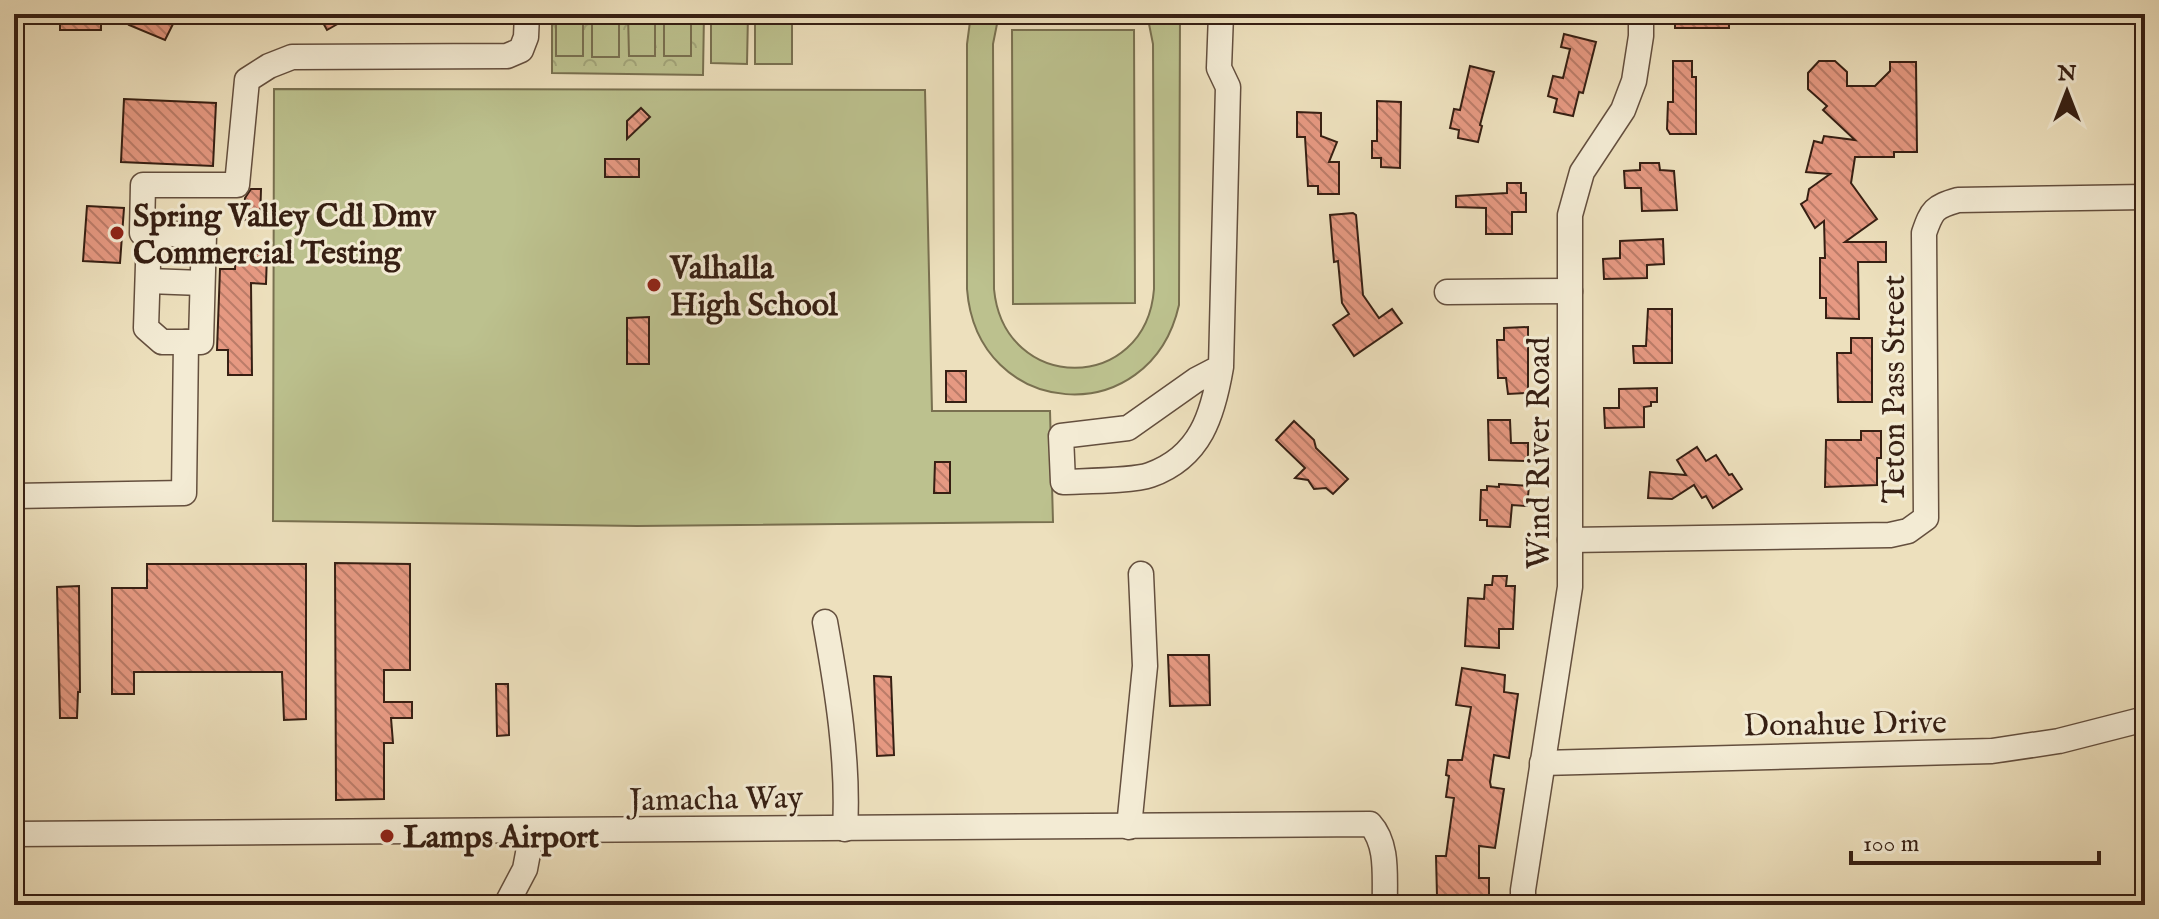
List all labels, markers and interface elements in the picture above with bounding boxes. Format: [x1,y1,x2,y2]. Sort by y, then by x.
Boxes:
north arrow [2027,52,2107,132]
text: N [2056,60,2077,88]
place label: Spring Valley Cdl Dmv Commercial Testing [133,197,437,275]
marker: Spring Valley Cdl Dmv Commercial Testing [108,224,126,242]
place label: Valhalla High School [669,249,839,327]
street label: Teton Pass Street [1875,275,1916,503]
marker: Valhalla High School [645,276,663,294]
street label: Wind River Road [1520,336,1561,569]
street label: Donahue Drive [1743,703,1947,748]
street label: Jamacha Way [626,778,804,823]
scale bar [1851,815,2099,865]
place label: Lamps Airport [403,818,599,859]
marker: Lamps Airport [378,827,396,845]
text: 100 m [1863,829,1919,860]

